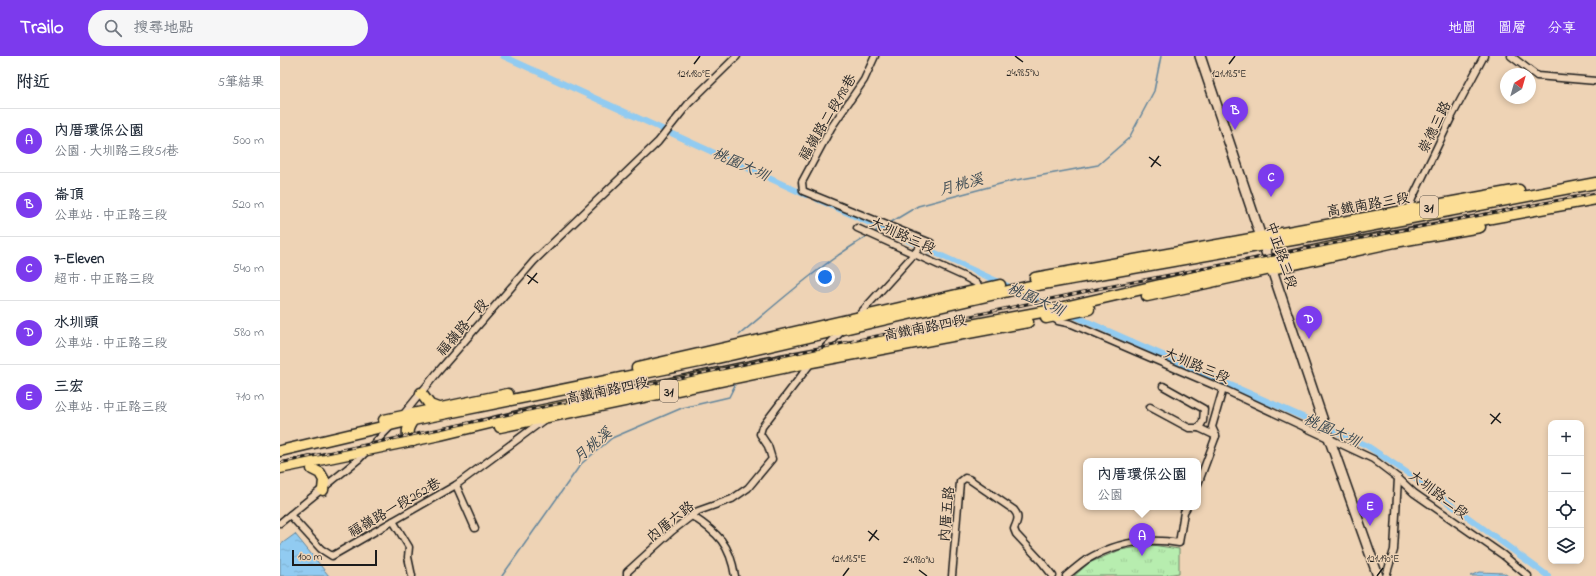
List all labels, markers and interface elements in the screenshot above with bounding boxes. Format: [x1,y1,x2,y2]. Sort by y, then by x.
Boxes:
search box [88,10,368,46]
text: Trailo [20,15,64,42]
icon: search [102,17,124,39]
text: 搜尋地點 [134,17,194,39]
text: 地圖 [1448,18,1476,39]
text: 圖層 [1498,18,1526,39]
text: 分享 [1548,18,1576,39]
text: 24.985°N [1006,66,1040,81]
text: 121.180°E [677,67,711,82]
text: 121.185°E [1212,67,1246,82]
north arrow [1500,68,1536,104]
text: 附近 [16,70,50,95]
street label: 福嶺路二段198巷 [794,70,863,165]
text: 5筆結果 [218,73,264,92]
pin: B [1222,97,1248,130]
street label: 崇德三路 [1414,98,1457,157]
text: 內厝環保公園 [54,120,144,142]
text: A [25,131,33,150]
text: 500 m [232,131,264,150]
text: 公園 · 大圳路三段51巷 [54,142,179,161]
water label: 桃園大圳 [709,143,774,188]
pin: C [1258,164,1284,197]
water label: 月桃溪 [937,168,987,201]
text: 崙頂 [54,184,84,206]
street label: 高鐵南路三段 [1325,188,1411,223]
text: B [25,195,33,214]
text: 520 m [231,195,264,214]
road number: 31 [1420,196,1438,218]
text: 公車站 · 中正路三段 [54,206,167,225]
street label: 大圳路三段 [866,213,939,260]
street label: 中正路三段 [1259,219,1302,292]
text: 7-Eleven [54,248,105,270]
text: C [25,259,33,278]
text: 540 m [232,259,264,278]
your location [815,267,835,287]
text: 超市 · 中正路三段 [54,270,154,289]
water label: 桃園大圳 [1004,278,1069,323]
street label: 福嶺路一段 [432,295,494,361]
pin: D [1296,306,1322,339]
street label: 高鐵南路四段 [882,310,969,347]
text: 水圳頭 [54,312,99,334]
text: D [24,323,34,342]
text: 580 m [233,323,264,342]
text: 公車站 · 中正路三段 [54,334,167,353]
street label: 大圳路三段 [1160,343,1233,390]
street label: 高鐵南路四段 [564,372,651,410]
text: 三宏 [54,376,84,398]
road number: 31 [660,380,678,402]
text: E [25,387,33,406]
text: 710 m [236,387,264,406]
text: 公車站 · 中正路三段 [54,398,167,417]
water label: 桃園大圳 [1300,409,1365,454]
map controls [1548,420,1584,564]
button: + [1548,420,1584,456]
water label: 月桃溪 [568,422,618,469]
button: − [1548,456,1584,492]
popup [1083,458,1201,510]
text: 內厝環保公園 [1097,464,1187,486]
street label: 大圳路二段 [1404,466,1472,525]
street label: 福嶺路一段262巷 [344,473,446,543]
street label: 內厝五路 [935,485,960,543]
text: 公園 [1097,486,1123,505]
button: locate [1548,492,1584,528]
pin: E [1357,493,1383,526]
street label: 內厝六路 [642,497,699,548]
pin: A [1129,523,1155,556]
button: layers [1548,528,1584,564]
scale bar [292,548,377,567]
text: 100 m [298,549,322,565]
text: 121.185°E [832,552,866,567]
text: 121.190°E [1367,552,1399,567]
text: 24.980°N [903,553,935,568]

